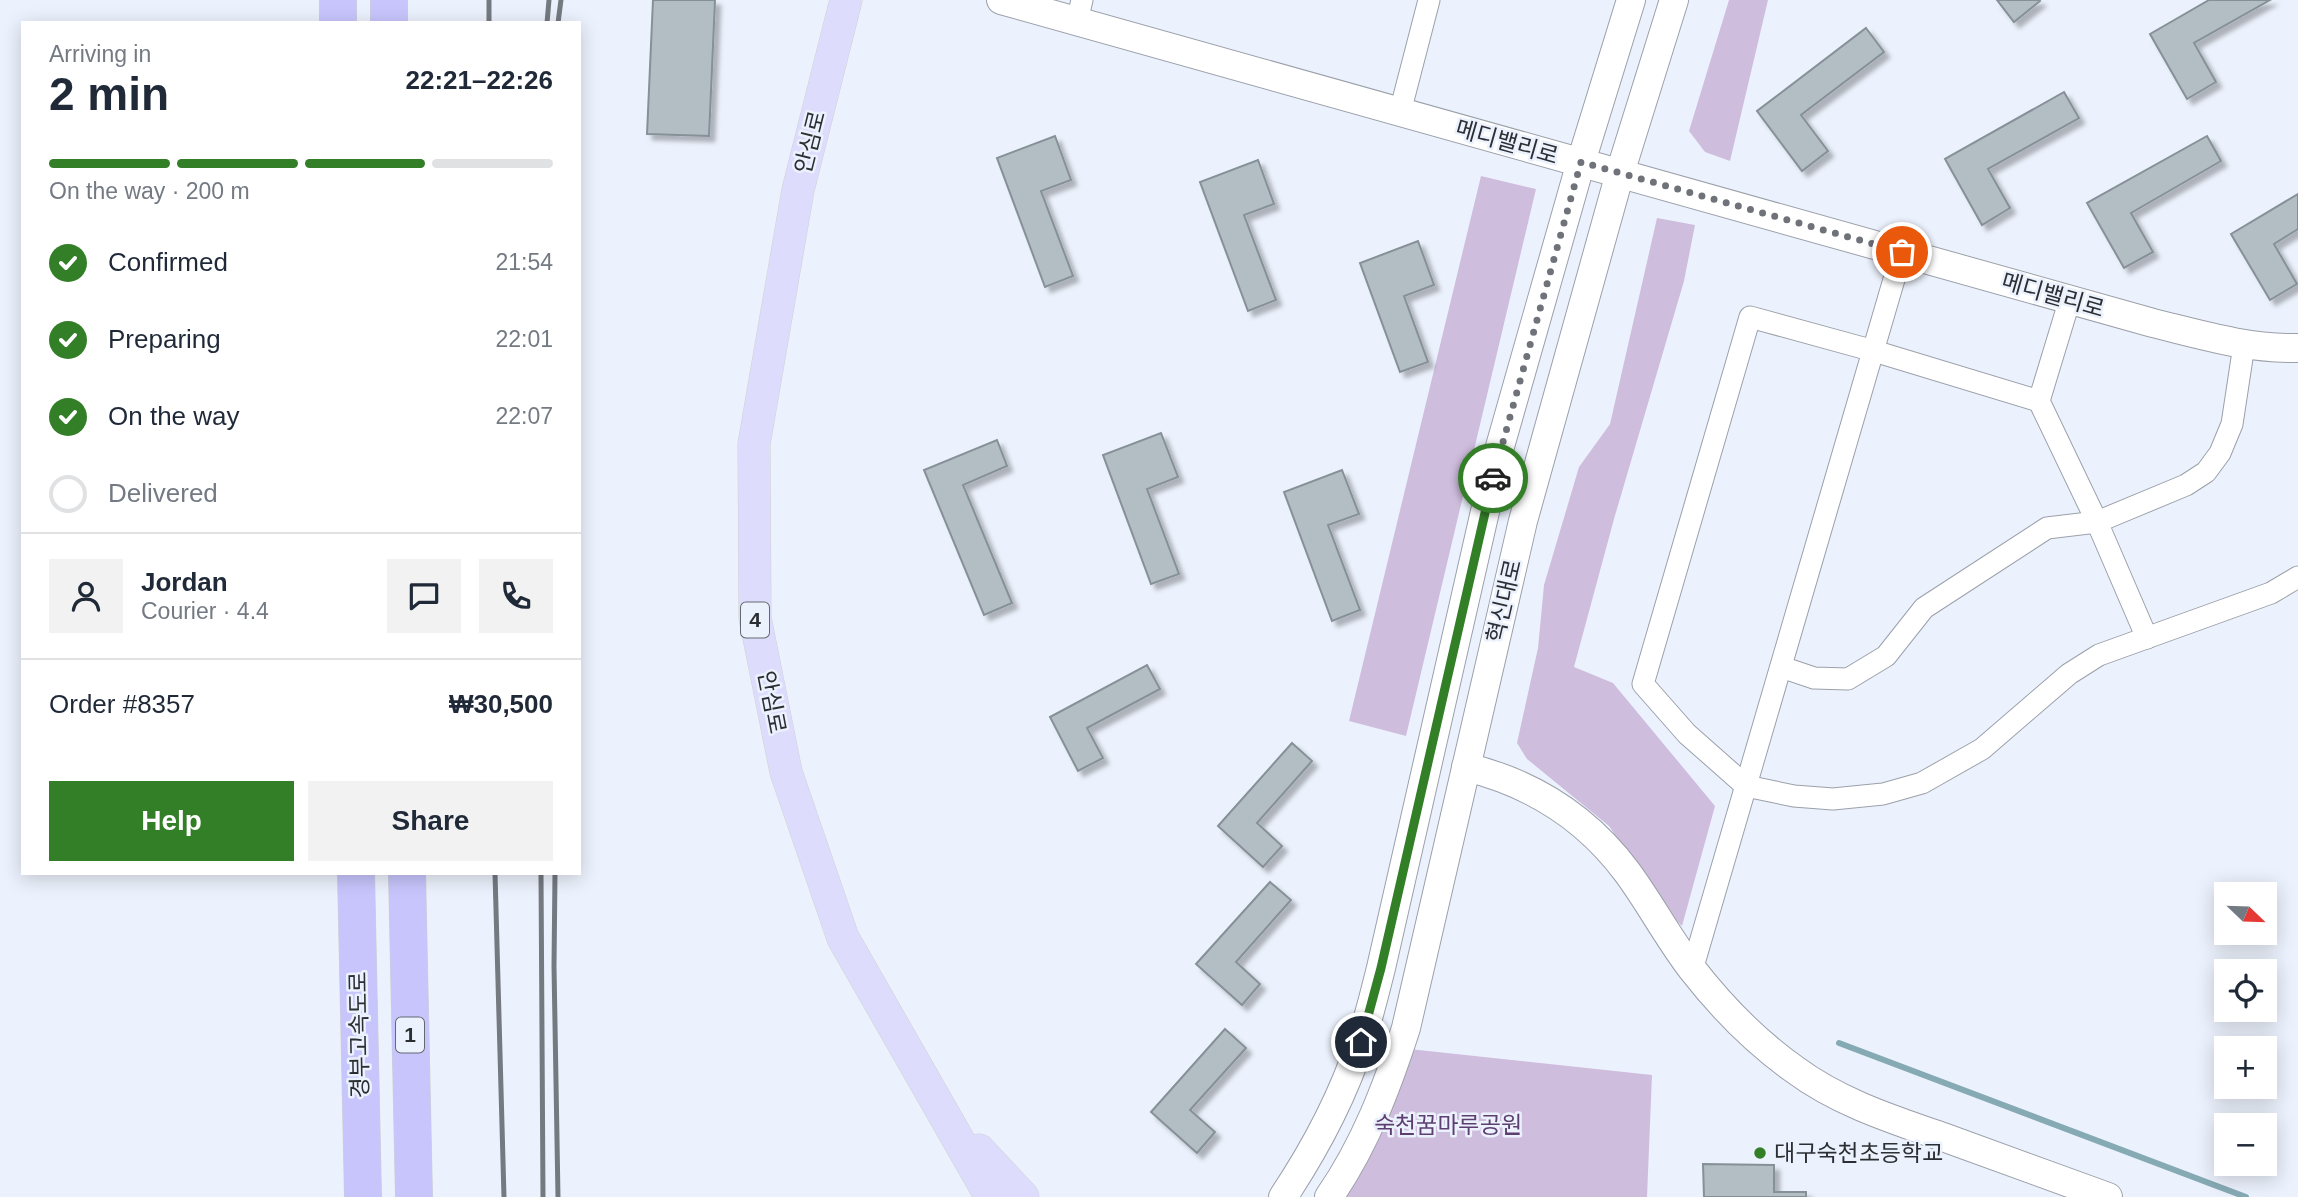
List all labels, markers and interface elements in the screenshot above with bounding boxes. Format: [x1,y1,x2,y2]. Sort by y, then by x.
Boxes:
text: Arriving in [49,41,151,67]
text: 22:21–22:26 [406,65,553,95]
text: 2 min [49,68,169,120]
street label: 안심로 [790,108,830,176]
street label: 메디밸리로 [1453,115,1561,169]
text: On the way · 200 m [49,178,250,204]
pin [1872,222,1932,282]
icon: bag [1883,233,1921,271]
icon: check [49,244,87,282]
text: Confirmed [108,247,228,277]
text: 21:54 [495,249,553,275]
street label: 메디밸리로 [1999,268,2107,322]
icon: check [49,321,87,359]
text: Preparing [108,324,221,354]
text: 22:01 [495,326,553,352]
icon: check [49,398,87,436]
text: On the way [108,401,240,431]
text: 22:07 [495,403,553,429]
courier [1458,443,1528,513]
icon: car [1474,459,1512,497]
text: Delivered [108,478,218,508]
street label: 혁신대로 [1482,557,1526,645]
button: person [49,559,123,633]
button: chat [387,559,461,633]
button: phone [479,559,553,633]
text: Jordan [141,567,228,597]
text: Courier · 4.4 [141,598,269,624]
road number: 4 [741,602,769,638]
street label: 안심로 [753,668,791,736]
text: Order #8357 [49,689,195,719]
text: ₩30,500 [449,689,553,719]
button: Help [49,781,294,861]
button: Share [308,781,553,861]
north arrow [2214,882,2277,945]
map controls [2214,882,2277,1176]
button: locate [2214,959,2277,1022]
street label: 경부고속도로 [345,971,373,1099]
pin [1331,1012,1391,1072]
road number: 1 [396,1018,424,1052]
icon: home [1342,1023,1380,1061]
button: + [2214,1036,2277,1099]
park label: 숙천꿈마루공원 [1374,1112,1522,1138]
button: − [2214,1113,2277,1176]
place label: 대구숙천초등학교 [1774,1140,1943,1166]
marker: 대구숙천초등학교 [1752,1145,1768,1161]

